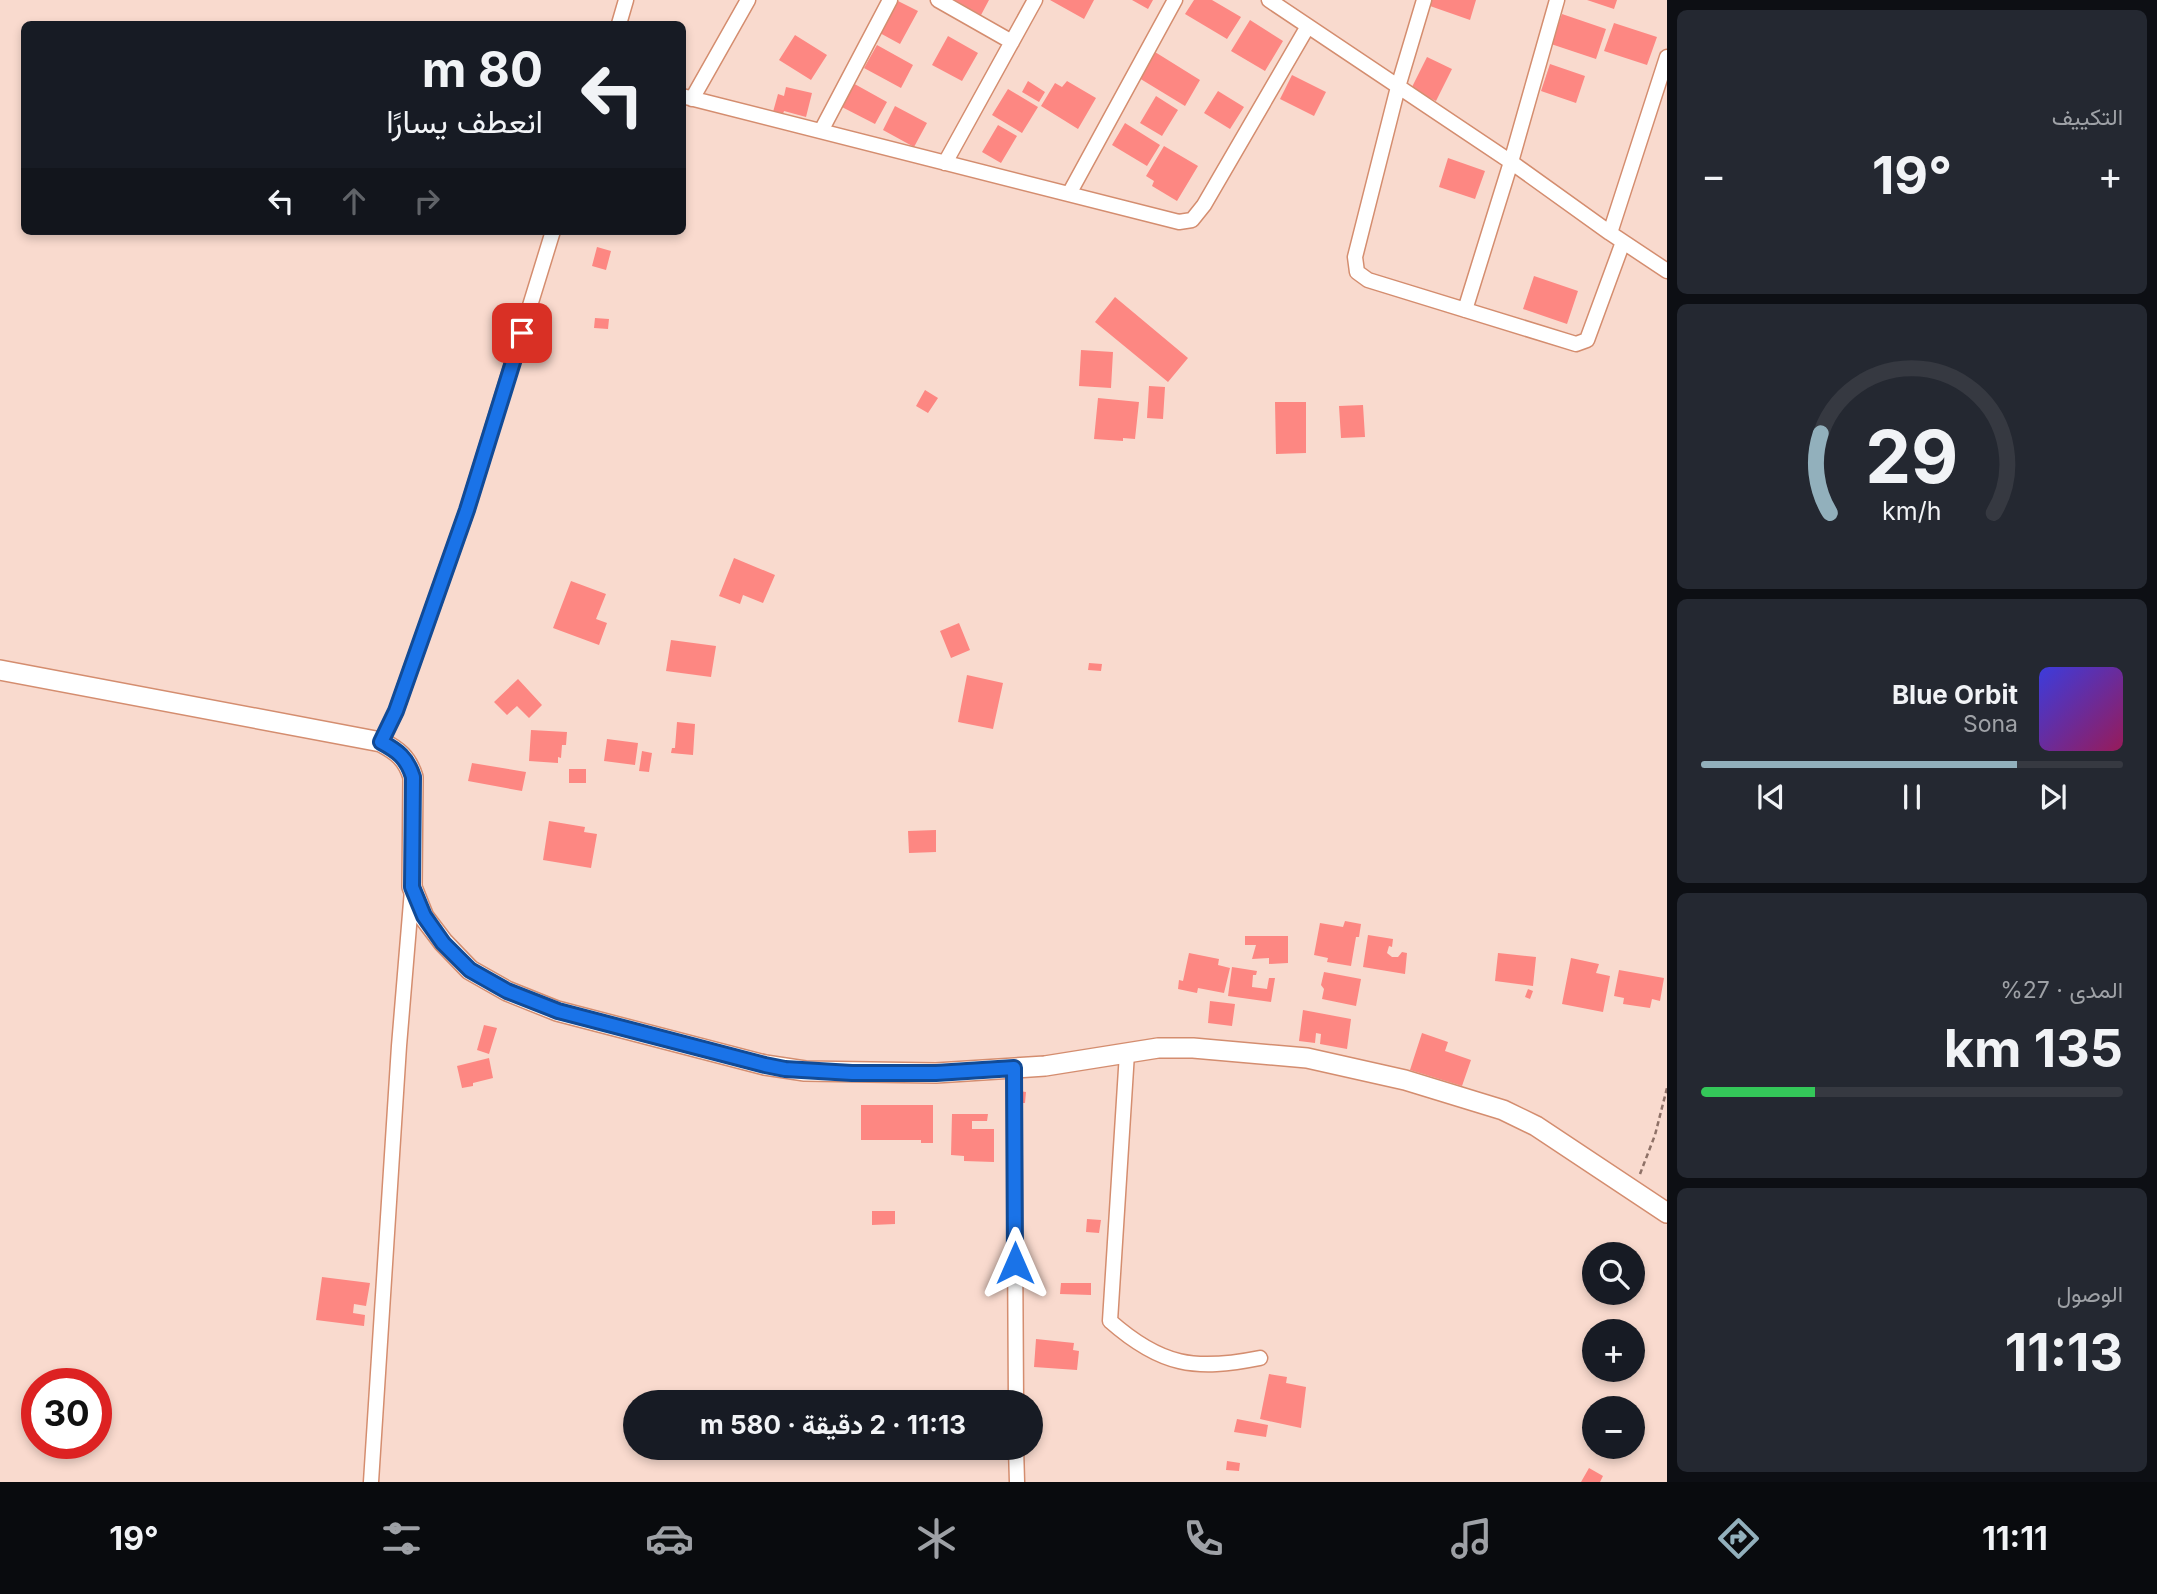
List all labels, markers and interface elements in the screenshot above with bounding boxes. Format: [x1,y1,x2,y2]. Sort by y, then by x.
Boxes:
text: 80 m [422,40,543,99]
icon: left [567,49,658,140]
text: انعطف يسارًا [386,102,543,141]
text: التكييف [2052,103,2123,131]
text: 19° [1872,144,1952,207]
text: − [1701,152,1726,198]
text: + [2098,152,2123,198]
icon: left [262,182,300,220]
icon: ahead [335,182,373,220]
icon: right [408,182,446,220]
pin [492,303,552,363]
icon: arrive [503,314,541,352]
text: 29 [1865,412,1959,501]
text: km/h [1882,495,1942,525]
text: Blue Orbit [1892,679,2018,710]
text: Sona [1963,710,2018,738]
icon: previous [1752,778,1790,816]
icon: pause [1893,778,1931,816]
icon: next [2034,778,2072,816]
text: المدى · 27% [2000,976,2123,1004]
text: 135 km [1944,1017,2123,1080]
position arrow [978,1226,1052,1300]
map controls [1582,1242,1645,1459]
button: search [1582,1242,1645,1305]
text: الوصول [2057,1280,2123,1308]
button: + [1582,1319,1645,1382]
text: 11:13 [2005,1321,2123,1384]
speed limit sign: 30 [21,1368,112,1459]
button: − [1582,1396,1645,1459]
text: 11:13 · 2 دقيقة · 580 m [700,1409,966,1440]
icon: filters [377,1514,426,1563]
icon: car [645,1514,694,1563]
icon: climate [912,1514,961,1563]
icon: phone [1179,1514,1228,1563]
icon: music [1447,1514,1496,1563]
icon: directions [1714,1514,1763,1563]
text: 19° [109,1519,159,1558]
text: 11:11 [1982,1519,2048,1558]

